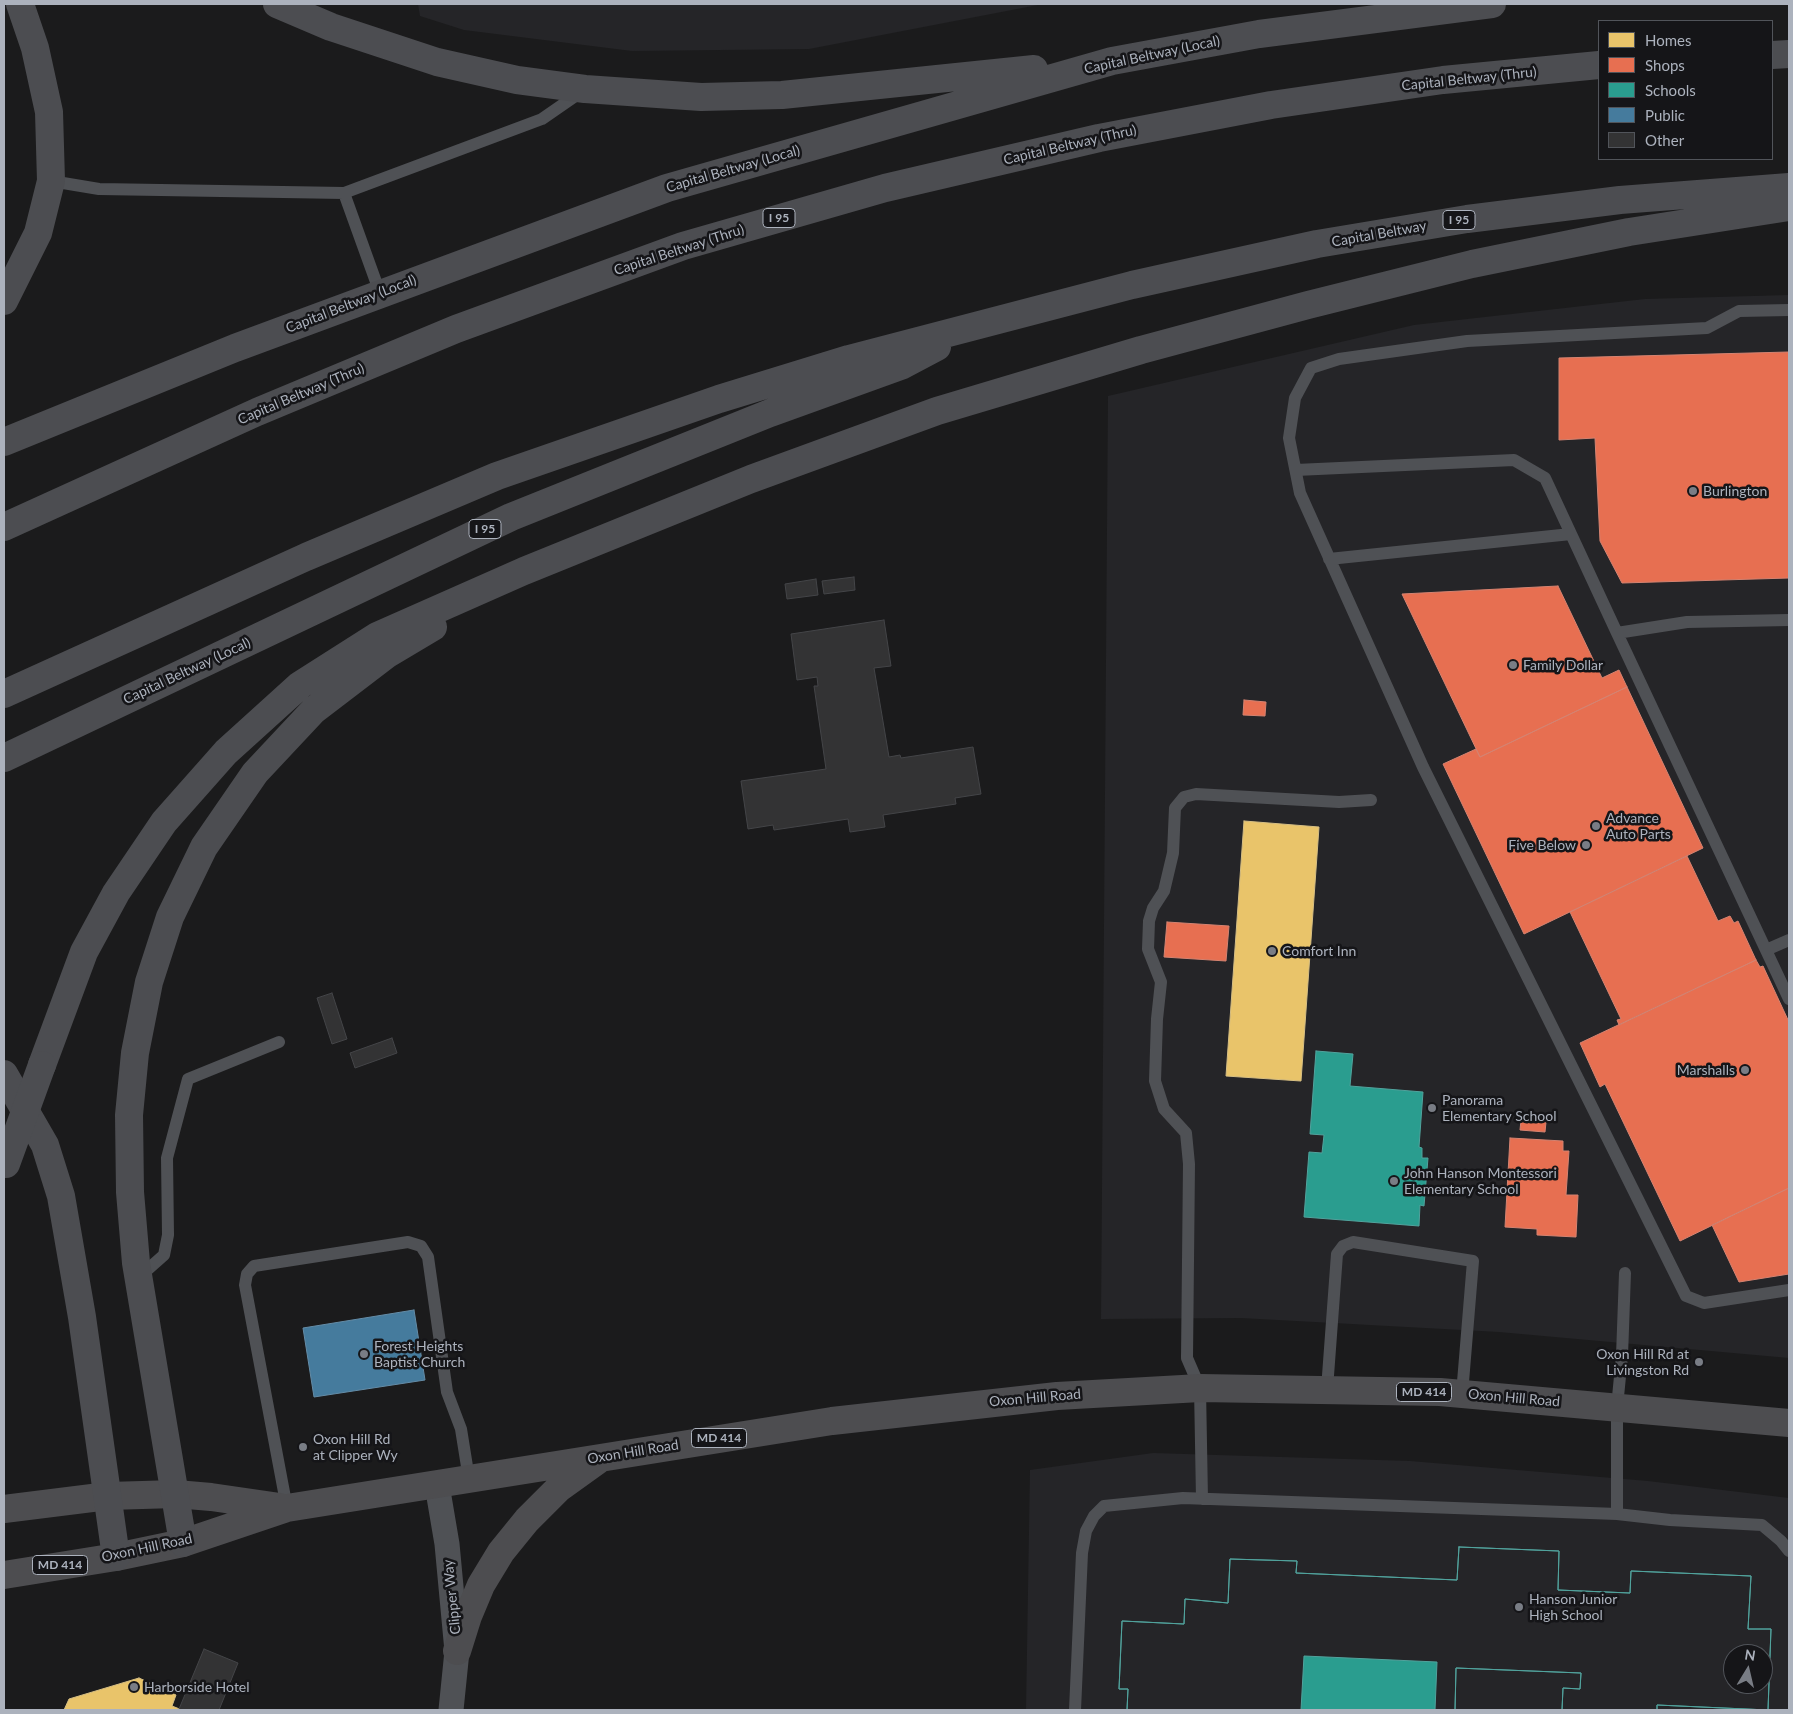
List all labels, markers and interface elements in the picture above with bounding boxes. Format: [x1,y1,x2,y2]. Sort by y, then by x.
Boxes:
legend [1598,20,1773,160]
text: Homes [1645,31,1691,49]
street label: Capital Beltway (Local) [1082,32,1222,78]
text: Shops [1645,56,1685,74]
street label: Capital Beltway (Thru) [1401,64,1537,94]
text: Schools [1645,81,1696,99]
text: Public [1645,106,1685,124]
street label: Capital Beltway (Thru) [1002,122,1138,168]
text: Other [1645,131,1684,149]
street label: Capital Beltway (Local) [664,142,802,196]
road number: I 95 [763,208,795,228]
road number: I 95 [1443,210,1475,230]
street label: Capital Beltway [1330,217,1428,251]
street label: Capital Beltway (Thru) [612,221,746,279]
street label: Capital Beltway (Local) [283,271,419,337]
street label: Capital Beltway (Thru) [235,360,367,428]
place label: Burlington [1703,483,1767,499]
marker: Burlington [1687,485,1699,497]
road number: I 95 [469,520,501,538]
street label: Capital Beltway (Local) [121,634,253,708]
place label: Family Dollar [1523,657,1603,673]
marker: Family Dollar [1507,659,1519,671]
place label: Advance Auto Parts [1606,810,1671,842]
marker: Advance Auto Parts [1590,820,1602,832]
place label: Five Below [1508,837,1576,853]
marker: Five Below [1580,839,1592,851]
place label: Comfort Inn [1282,943,1356,959]
marker: Comfort Inn [1266,945,1278,957]
place label: Marshalls [1677,1062,1735,1078]
marker: Marshalls [1739,1064,1751,1076]
place label: Panorama Elementary School [1442,1092,1556,1124]
marker: Panorama Elementary School [1426,1102,1438,1114]
place label: John Hanson Montessori Elementary School [1404,1165,1557,1198]
marker: John Hanson Montessori Elementary School [1388,1175,1400,1187]
place label: Forest Heights Baptist Church [374,1338,465,1370]
place label: Oxon Hill Rd at Livingston Rd [1596,1346,1689,1378]
marker: Forest Heights Baptist Church [358,1348,370,1360]
marker: Oxon Hill Rd at Livingston Rd [1693,1356,1705,1368]
road number: MD 414 [1396,1382,1452,1401]
street label: Oxon Hill Road [988,1386,1082,1410]
street label: Oxon Hill Road [1467,1386,1561,1410]
road number: MD 414 [692,1429,746,1448]
place label: Oxon Hill Rd at Clipper Wy [313,1431,398,1464]
street label: Oxon Hill Road [586,1436,680,1468]
marker: Oxon Hill Rd at Clipper Wy [297,1441,309,1453]
street label: Oxon Hill Road [100,1530,194,1566]
road number: MD 414 [32,1556,88,1574]
street label: Clipper Way [440,1559,464,1635]
place label: Hanson Junior High School [1529,1591,1617,1624]
marker: Hanson Junior High School [1513,1601,1525,1613]
north arrow [1723,1644,1773,1694]
text: N [1744,1645,1757,1664]
place label: Harborside Hotel [144,1679,250,1695]
marker: Harborside Hotel [128,1681,140,1693]

